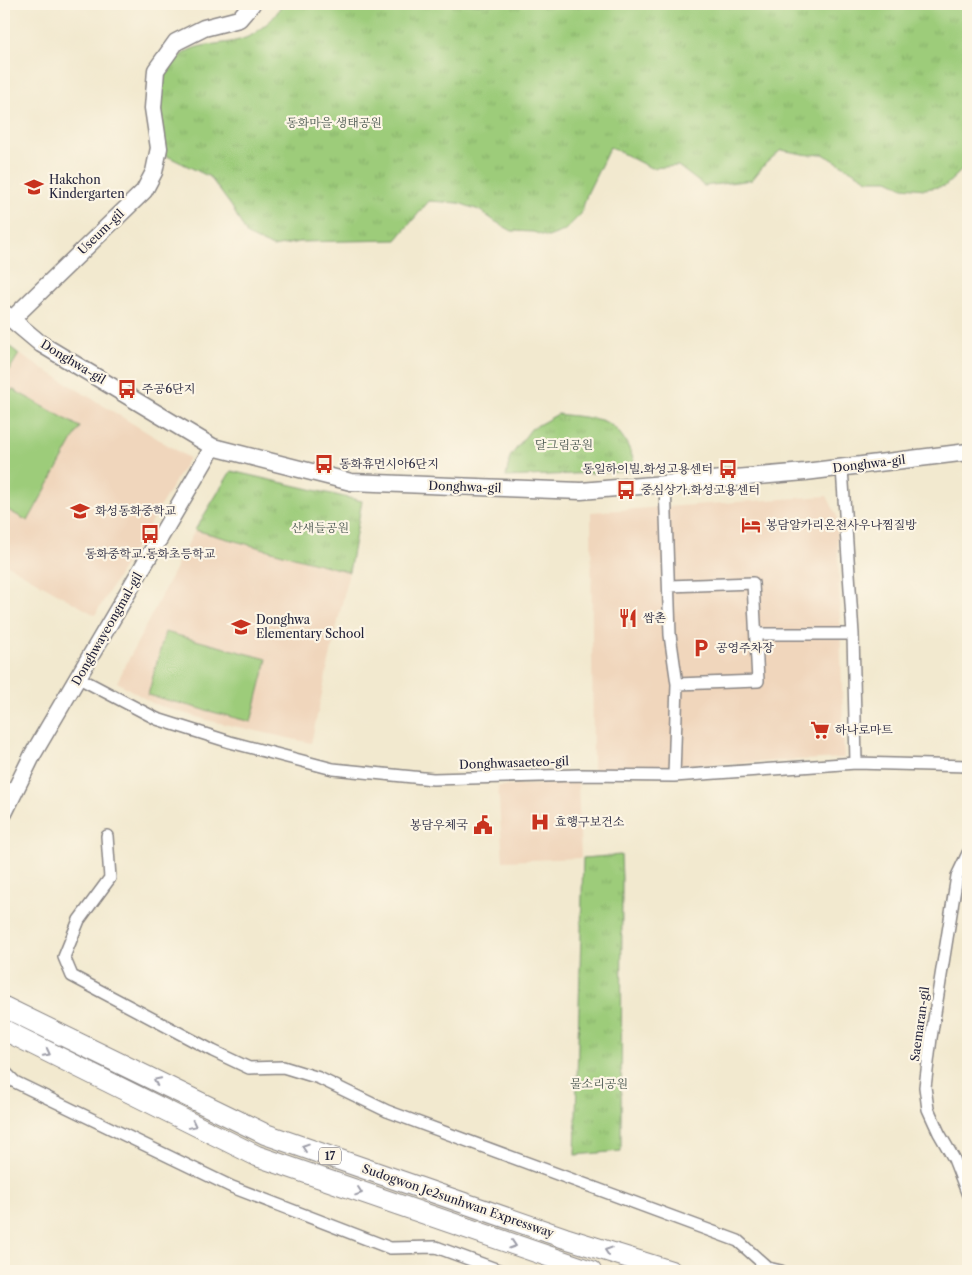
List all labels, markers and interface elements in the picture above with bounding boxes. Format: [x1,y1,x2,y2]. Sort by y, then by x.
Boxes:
park label: 동화마을 생태공원 [286,115,382,130]
place label: Hakchon Kindergarten [49,172,125,201]
school or university icon: Hakchon Kindergarten [23,176,45,198]
street label: Useum-gil [74,206,127,257]
street label: Donghwa-gil [38,336,109,387]
bus stop icon: 주공6단지 [116,378,138,400]
place label: 주공6단지 [142,381,195,396]
park label: 달그림공원 [535,437,593,452]
street label: Donghwa-gil [832,452,907,475]
bus stop icon: 동화휴먼시아6단지 [313,453,335,475]
place label: 동화휴먼시아6단지 [339,456,439,471]
bus stop icon: 동일하이빌.화성고용센터 [717,458,739,480]
place label: 동일하이빌.화성고용센터 [582,461,713,476]
street label: Donghwa-gil [428,478,502,495]
bus stop icon: 중심상가.화성고용센터 [615,479,637,501]
place label: 중심상가.화성고용센터 [641,482,760,497]
school or university icon: 화성동화중학교 [69,500,91,522]
place label: 화성동화중학교 [95,503,177,518]
hotel icon: 봉담알카리온천사우나찜질방 [740,514,762,536]
place label: 봉담알카리온천사우나찜질방 [766,517,917,532]
park label: 산새들공원 [291,520,349,535]
bus stop icon: 동화중학교.동화초등학교 [139,523,161,545]
place label: 동화중학교.동화초등학교 [85,546,216,561]
street label: Donghwayeongmal-gil [68,569,145,688]
restaurant icon: 쌈촌 [617,607,639,629]
place label: 쌈촌 [643,610,667,625]
place label: Donghwa Elementary School [256,612,365,641]
school or university icon: Donghwa Elementary School [230,616,252,638]
parking icon: 공영주차장 [690,637,712,659]
place label: 공영주차장 [716,640,774,655]
supermarket icon: 하나로마트 [809,719,831,741]
place label: 하나로마트 [835,722,893,737]
street label: Donghwasaeteo-gil [459,753,569,772]
hospital icon: 효행구보건소 [529,811,551,833]
public building icon: 봉담우체국 [472,814,494,836]
place label: 효행구보건소 [555,814,625,829]
place label: 봉담우체국 [410,817,468,832]
street label: Saemaran-gil [907,985,932,1062]
one-way arrow [42,1047,51,1057]
park label: 물소리공원 [570,1076,628,1091]
one-way arrow [153,1077,162,1087]
one-way arrow [187,1119,196,1129]
one-way arrow [301,1143,310,1153]
road number: 17 [319,1148,341,1164]
street label: Sudogwon Je2sunhwan Expressway [360,1161,556,1241]
one-way arrow [355,1186,363,1196]
one-way arrow [508,1239,517,1249]
one-way arrow [604,1247,612,1257]

